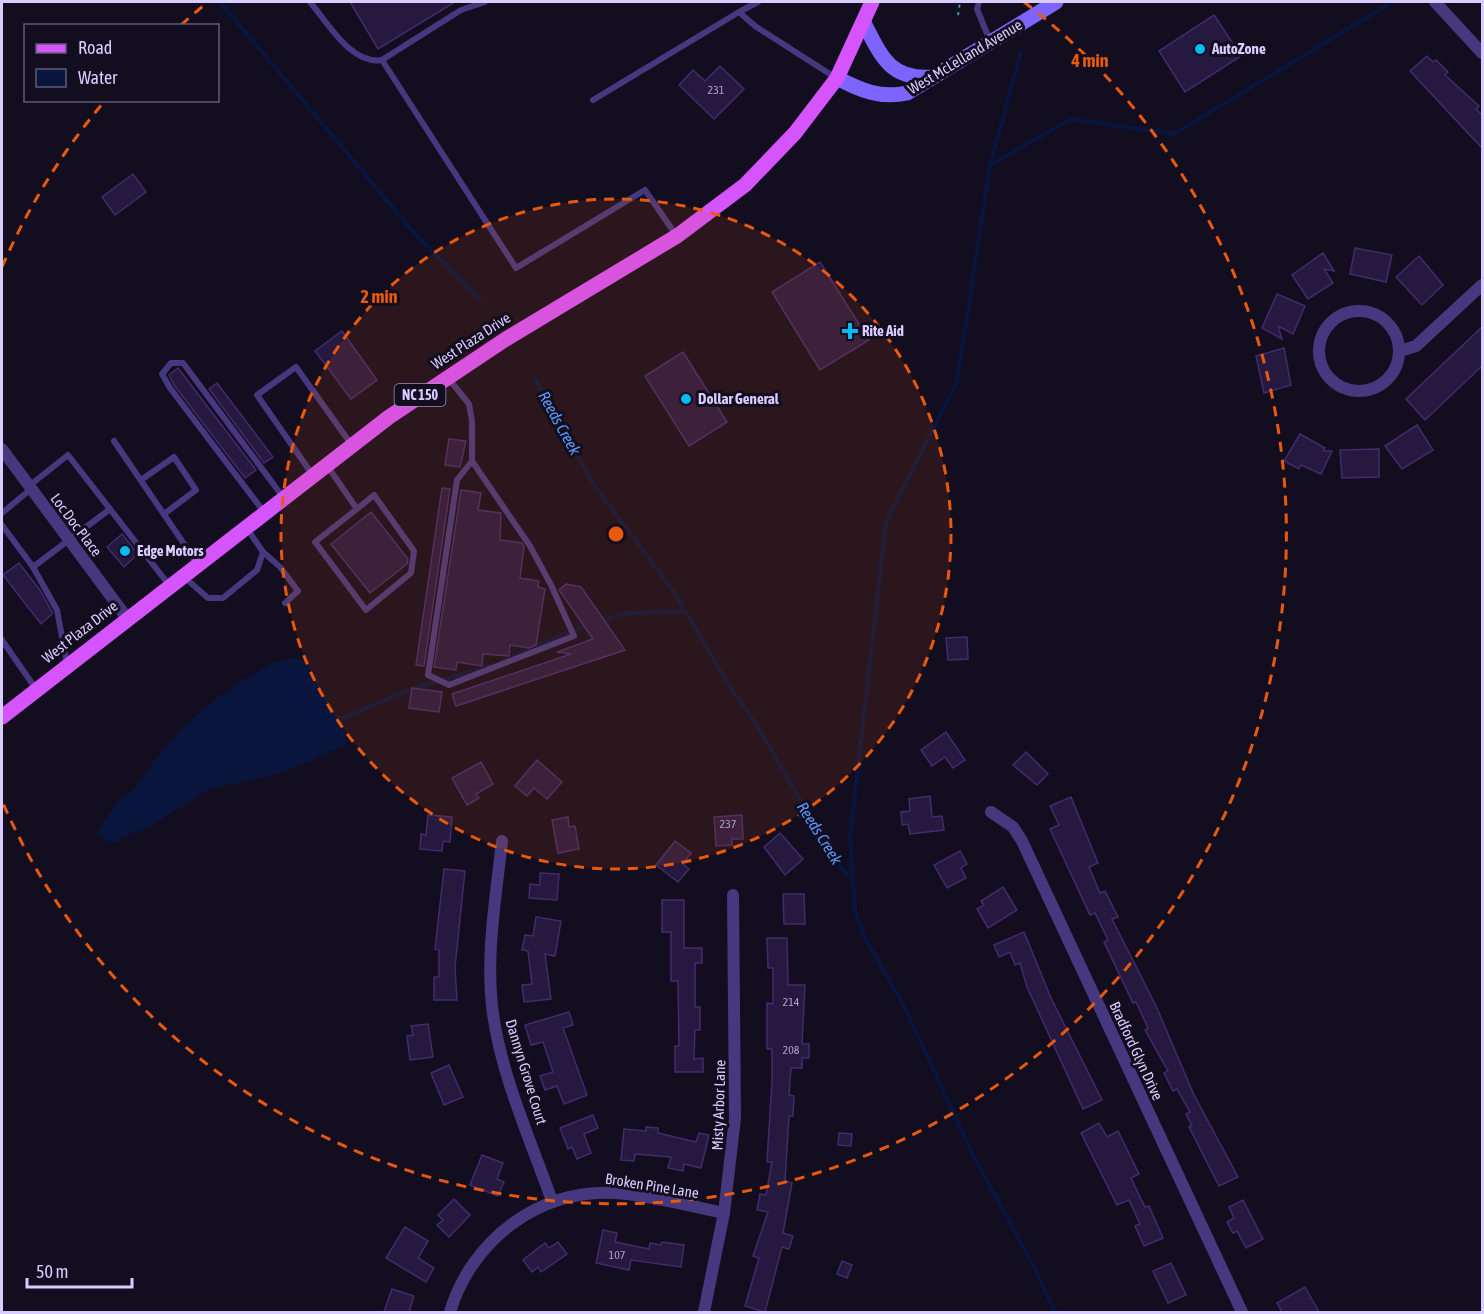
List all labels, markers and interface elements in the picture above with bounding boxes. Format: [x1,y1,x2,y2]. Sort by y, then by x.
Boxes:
street label: West McLelland Avenue [905,16,1025,97]
legend [24,24,219,102]
text: Road [78,37,112,58]
place label: AutoZone [1211,40,1266,57]
marker: AutoZone [1193,42,1207,56]
text: 4 min [1071,50,1109,71]
text: Water [78,67,118,88]
house number: 231 [708,83,725,97]
text: 2 min [361,286,398,307]
street label: West Plaza Drive [428,309,514,372]
place label: Rite Aid [862,322,904,339]
marker: Rite Aid [843,324,857,338]
road number: NC 150 [394,384,446,406]
water label: Reeds Creek [535,388,585,459]
place label: Dollar General [698,390,780,407]
marker: Dollar General [679,392,693,406]
street label: Loc Doc Place [47,490,106,560]
centre of rings [606,524,626,544]
place label: Edge Motors [137,542,204,559]
marker: Edge Motors [118,544,132,558]
street label: West Plaza Drive [39,597,121,666]
water label: Reeds Creek [794,799,847,868]
house number: 237 [720,817,737,831]
house number: 214 [783,995,800,1009]
street label: Bradford Glyn Drive [1106,999,1167,1103]
street label: Dannyn Grove Court [502,1017,551,1127]
house number: 208 [783,1043,800,1057]
street label: Misty Arbor Lane [708,1059,729,1151]
street label: Broken Pine Lane [604,1170,700,1201]
house number: 107 [609,1248,626,1262]
scale bar [27,1251,132,1289]
text: 50 m [36,1261,68,1282]

